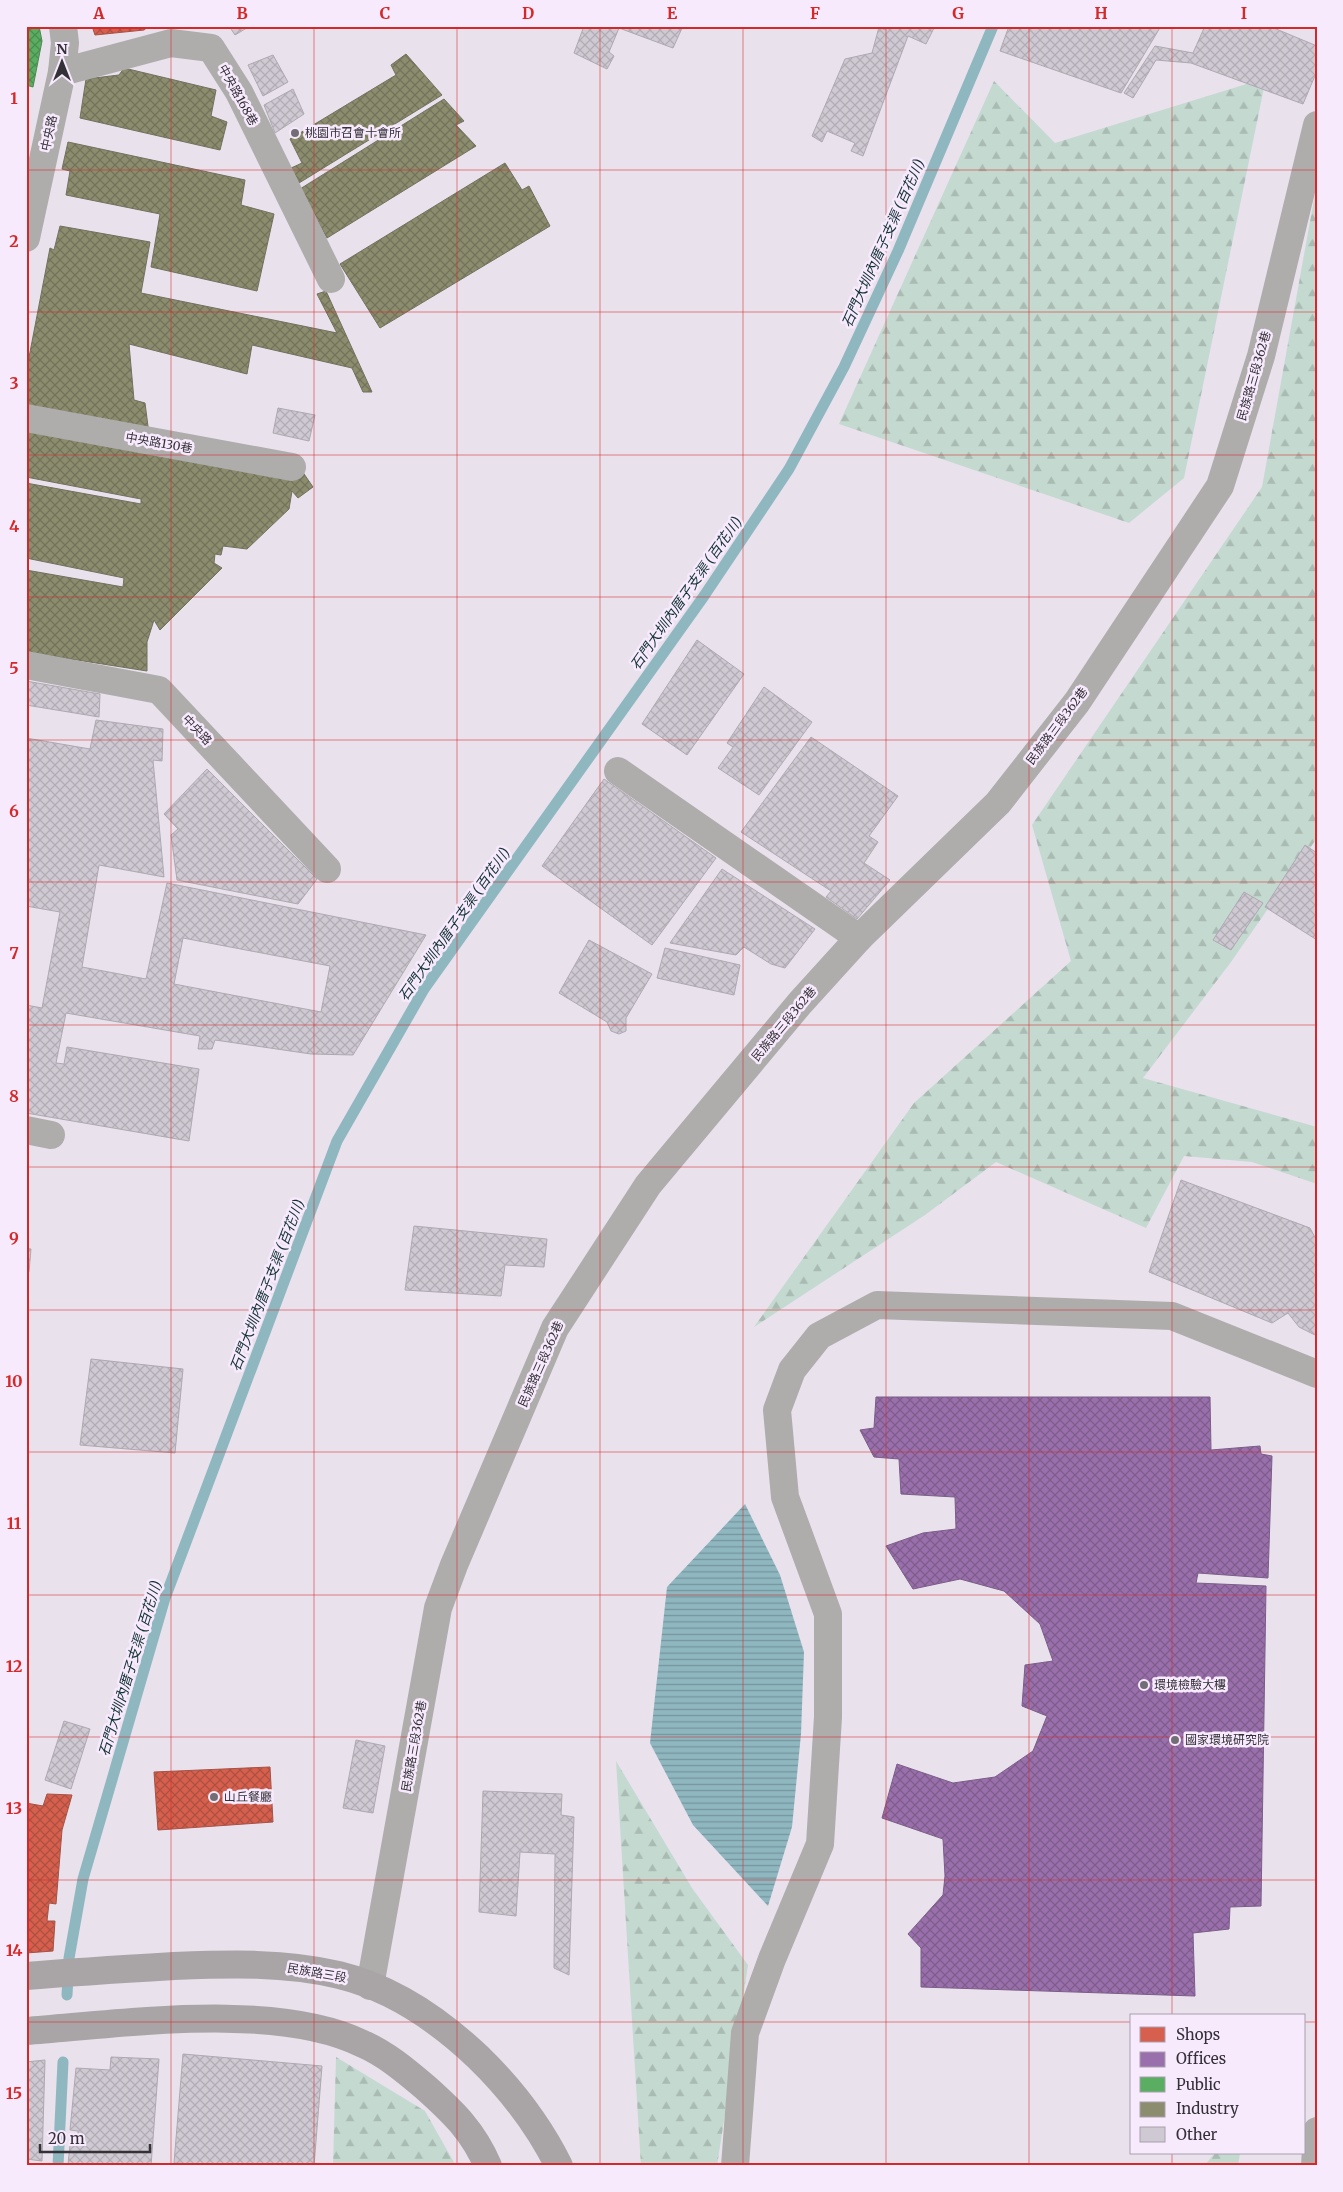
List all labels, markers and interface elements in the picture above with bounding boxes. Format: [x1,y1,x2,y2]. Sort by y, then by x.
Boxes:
text: A [92,3,105,23]
text: B [236,3,248,23]
text: C [380,3,390,23]
text: D [522,3,534,23]
text: E [667,3,678,23]
text: F [810,3,820,23]
text: G [952,3,964,23]
text: H [1094,3,1108,23]
text: I [1241,3,1247,23]
north arrow [38,38,88,88]
text: N [56,40,68,58]
street label: 中央路168巷 [216,62,261,128]
text: 1 [10,88,18,108]
street label: 中央路 [37,114,60,152]
place label: 桃園市召會十會所 [305,125,401,140]
marker: 桃園市召會十會所 [289,127,301,139]
water label: 石門大圳內厝子支渠 (百花川) [838,156,928,330]
text: 2 [9,231,19,251]
street label: 民族路三段362巷 [1234,329,1273,422]
text: 3 [9,373,19,393]
street label: 中央路130巷 [125,429,194,456]
water label: 石門大圳內厝子支渠 (百花川) [626,513,746,673]
text: 4 [9,516,19,536]
text: 5 [9,658,19,678]
street label: 民族路三段362巷 [1023,684,1090,767]
street label: 中央路 [180,711,215,748]
text: 6 [9,801,19,821]
water label: 石門大圳內厝子支渠 (百花川) [394,844,514,1004]
text: 7 [9,943,19,963]
street label: 民族路三段362巷 [748,983,819,1064]
text: 8 [9,1086,19,1106]
water label: 石門大圳內厝子支渠 (百花川) [226,1196,308,1374]
text: 9 [9,1228,19,1248]
street label: 民族路三段362巷 [515,1318,566,1409]
text: 10 [5,1371,23,1391]
text: 11 [7,1513,22,1533]
water label: 石門大圳內厝子支渠 (百花川) [95,1578,165,1758]
text: 12 [6,1656,22,1676]
place label: 環境檢驗大樓 [1154,1677,1226,1692]
marker: 環境檢驗大樓 [1138,1679,1150,1691]
street label: 民族路三段362巷 [398,1699,429,1793]
place label: 國家環境研究院 [1185,1732,1269,1747]
marker: 國家環境研究院 [1169,1734,1181,1746]
place label: 山丘餐廳 [224,1789,272,1804]
marker: 山丘餐廳 [208,1791,220,1803]
text: 13 [6,1798,22,1818]
text: 14 [6,1940,22,1960]
street label: 民族路三段 [286,1960,348,1985]
legend [1130,2014,1306,2154]
text: Shops [1176,2025,1220,2044]
text: Offices [1176,2049,1226,2068]
text: Public [1176,2075,1221,2094]
text: 15 [6,2083,22,2103]
text: Industry [1176,2099,1239,2118]
scale bar [40,2122,150,2154]
text: Other [1176,2125,1218,2144]
text: 20 m [48,2129,85,2148]

